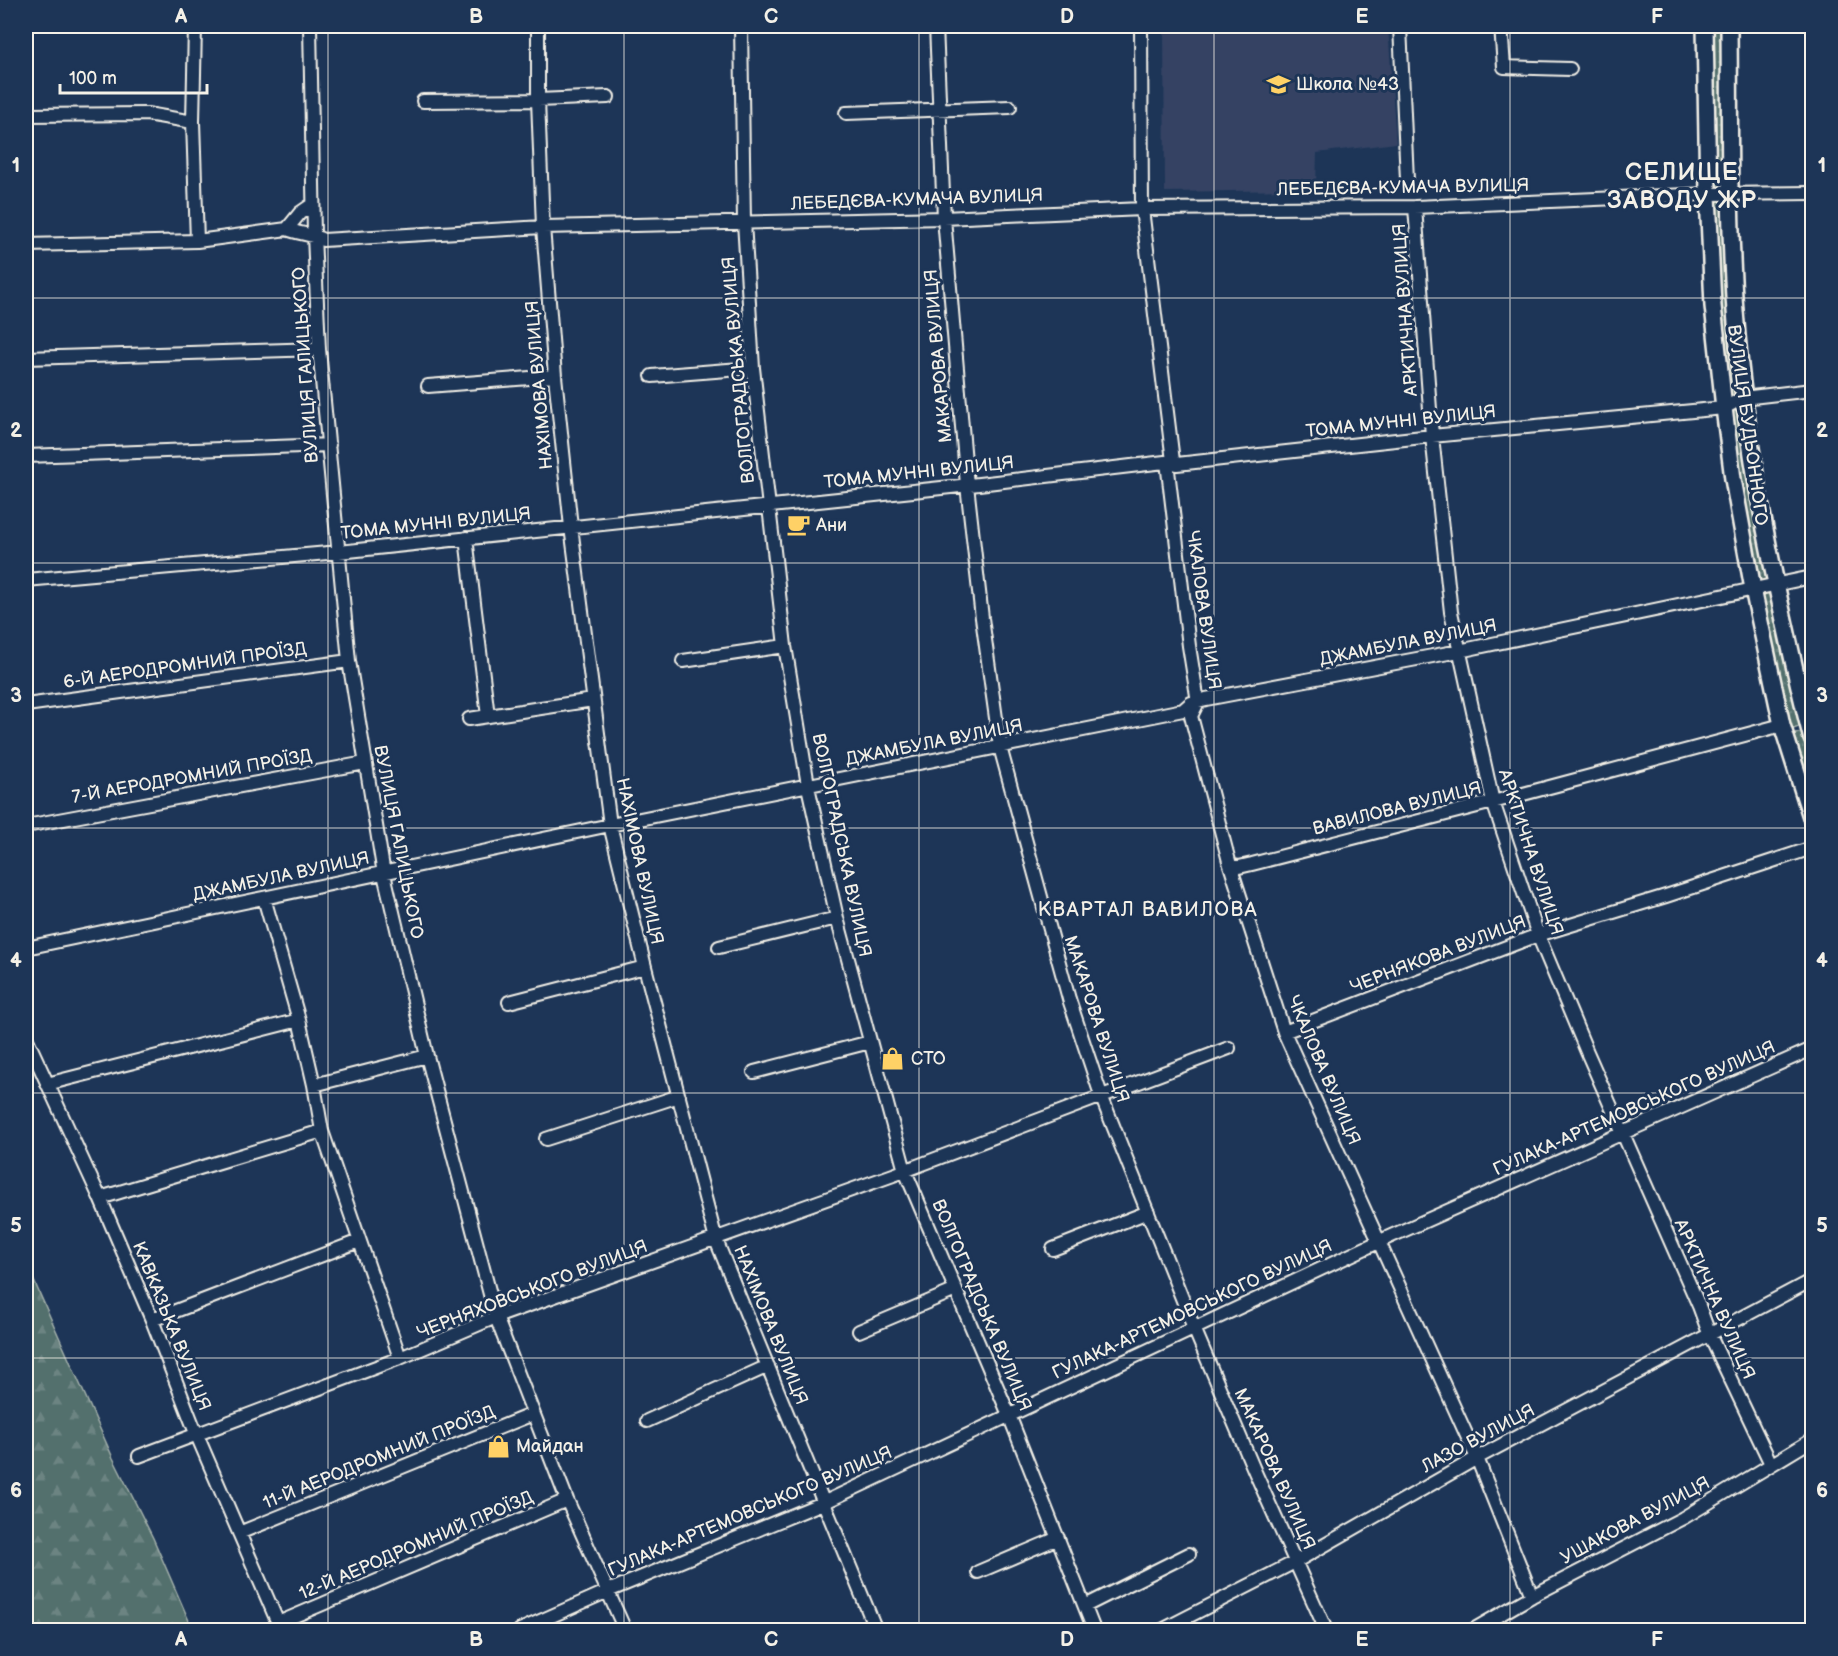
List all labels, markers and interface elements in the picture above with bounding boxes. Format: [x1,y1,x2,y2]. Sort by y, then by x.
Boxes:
text: A [174,5,188,29]
text: B [469,5,483,29]
text: C [764,5,778,29]
text: D [1060,5,1074,29]
text: E [1356,5,1369,29]
text: F [1651,5,1663,29]
scale bar [60,57,207,95]
text: 100 m [69,68,117,89]
school or university icon: Школа №43 [1265,71,1291,97]
place label: Школа №43 [1296,74,1399,95]
text: 1 [12,154,20,178]
text: 1 [1818,154,1826,178]
district label: СЕЛИЩЕ ЗАВОДУ ЖР [1607,158,1757,215]
street label: ЛЕБЕДЄВА-КУМАЧА ВУЛИЦЯ [1276,175,1529,200]
street label: ЛЕБЕДЄВА-КУМАЧА ВУЛИЦЯ [789,185,1044,214]
street label: АРКТИЧНА ВУЛИЦЯ [1389,223,1422,398]
street label: ВОЛГОГРАДСЬКА ВУЛИЦЯ [718,256,759,484]
street label: ВУЛИЦЯ ГАЛИЦЬКОГО [288,266,323,464]
street label: МАКАРОВА ВУЛИЦЯ [920,268,957,444]
street label: НАХІМОВА ВУЛИЦЯ [522,299,557,470]
street label: ВУЛИЦЯ БУДЬОННОГО [1723,323,1772,527]
street label: ТОМА МУННІ ВУЛИЦЯ [1305,401,1497,442]
text: 2 [10,419,22,443]
text: 2 [1816,419,1828,443]
street label: ТОМА МУННІ ВУЛИЦЯ [823,452,1015,493]
street label: ТОМА МУННІ ВУЛИЦЯ [340,503,532,544]
cafe icon: Ани [785,512,811,538]
place label: Ани [815,515,847,536]
street label: ЧКАЛОВА ВУЛИЦЯ [1182,529,1225,691]
street label: ДЖАМБУЛА ВУЛИЦЯ [1318,615,1499,670]
street label: 6-Й АЕРОДРОМНИЙ ПРОЇЗД [62,637,308,693]
text: 3 [10,684,22,708]
text: 3 [1816,684,1828,708]
street label: ДЖАМБУЛА ВУЛИЦЯ [844,715,1025,770]
street label: ВОЛГОГРАДСЬКА ВУЛИЦЯ [808,731,875,959]
street label: 7-Й АЕРОДРОМНИЙ ПРОЇЗД [70,744,314,808]
street label: ВУЛИЦЯ ГАЛИЦЬКОГО [369,744,428,941]
street label: АРКТИЧНА ВУЛИЦЯ [1493,766,1567,938]
street label: НАХІМОВА ВУЛИЦЯ [612,776,667,946]
street label: ВАВИЛОВА ВУЛИЦЯ [1311,777,1484,840]
street label: ДЖАМБУЛА ВУЛИЦЯ [191,847,371,906]
district label: КВАРТАЛ ВАВИЛОВА [1038,898,1258,922]
street label: ЧЕРНЯКОВА ВУЛИЦЯ [1347,911,1529,998]
street label: МАКАРОВА ВУЛИЦЯ [1060,933,1133,1105]
text: 4 [10,949,22,973]
text: 4 [1816,949,1828,973]
street label: ЧКАЛОВА ВУЛИЦЯ [1283,992,1365,1148]
street label: ГУЛАКА-АРТЕМОВСЬКОГО ВУЛИЦЯ [1490,1037,1778,1180]
shop icon: СТО [880,1045,906,1071]
place label: СТО [911,1048,946,1069]
street label: ВОЛГОГРАДСЬКА ВУЛИЦЯ [927,1196,1036,1414]
text: 5 [10,1214,22,1238]
text: 5 [1816,1214,1828,1238]
street label: АРКТИЧНА ВУЛИЦЯ [1669,1215,1759,1383]
street label: ГУЛАКА-АРТЕМОВСЬКОГО ВУЛИЦЯ [1049,1235,1336,1384]
street label: ЧЕРНЯХОВСЬКОГО ВУЛИЦЯ [414,1236,650,1343]
street label: КАВКАЗЬКА ВУЛИЦЯ [128,1239,215,1414]
street label: НАХІМОВА ВУЛИЦЯ [729,1243,812,1408]
street label: МАКАРОВА ВУЛИЦЯ [1229,1385,1320,1553]
street label: 11-Й АЕРОДРОМНИЙ ПРОЇЗД [260,1400,499,1514]
street label: ЛАЗО ВУЛИЦЯ [1417,1400,1538,1478]
shop icon: Майдан [485,1433,511,1459]
place label: Майдан [516,1436,584,1457]
street label: ГУЛАКА-АРТЕМОВСЬКОГО ВУЛИЦЯ [605,1442,895,1581]
street label: УШАКОВА ВУЛИЦЯ [1557,1472,1713,1569]
text: 6 [10,1479,22,1503]
text: 6 [1816,1479,1828,1503]
street label: 12-Й АЕРОДРОМНИЙ ПРОЇЗД [296,1486,537,1604]
text: A [174,1628,188,1652]
text: B [469,1628,483,1652]
text: C [764,1628,778,1652]
text: D [1060,1628,1074,1652]
text: E [1356,1628,1369,1652]
text: F [1651,1628,1663,1652]

